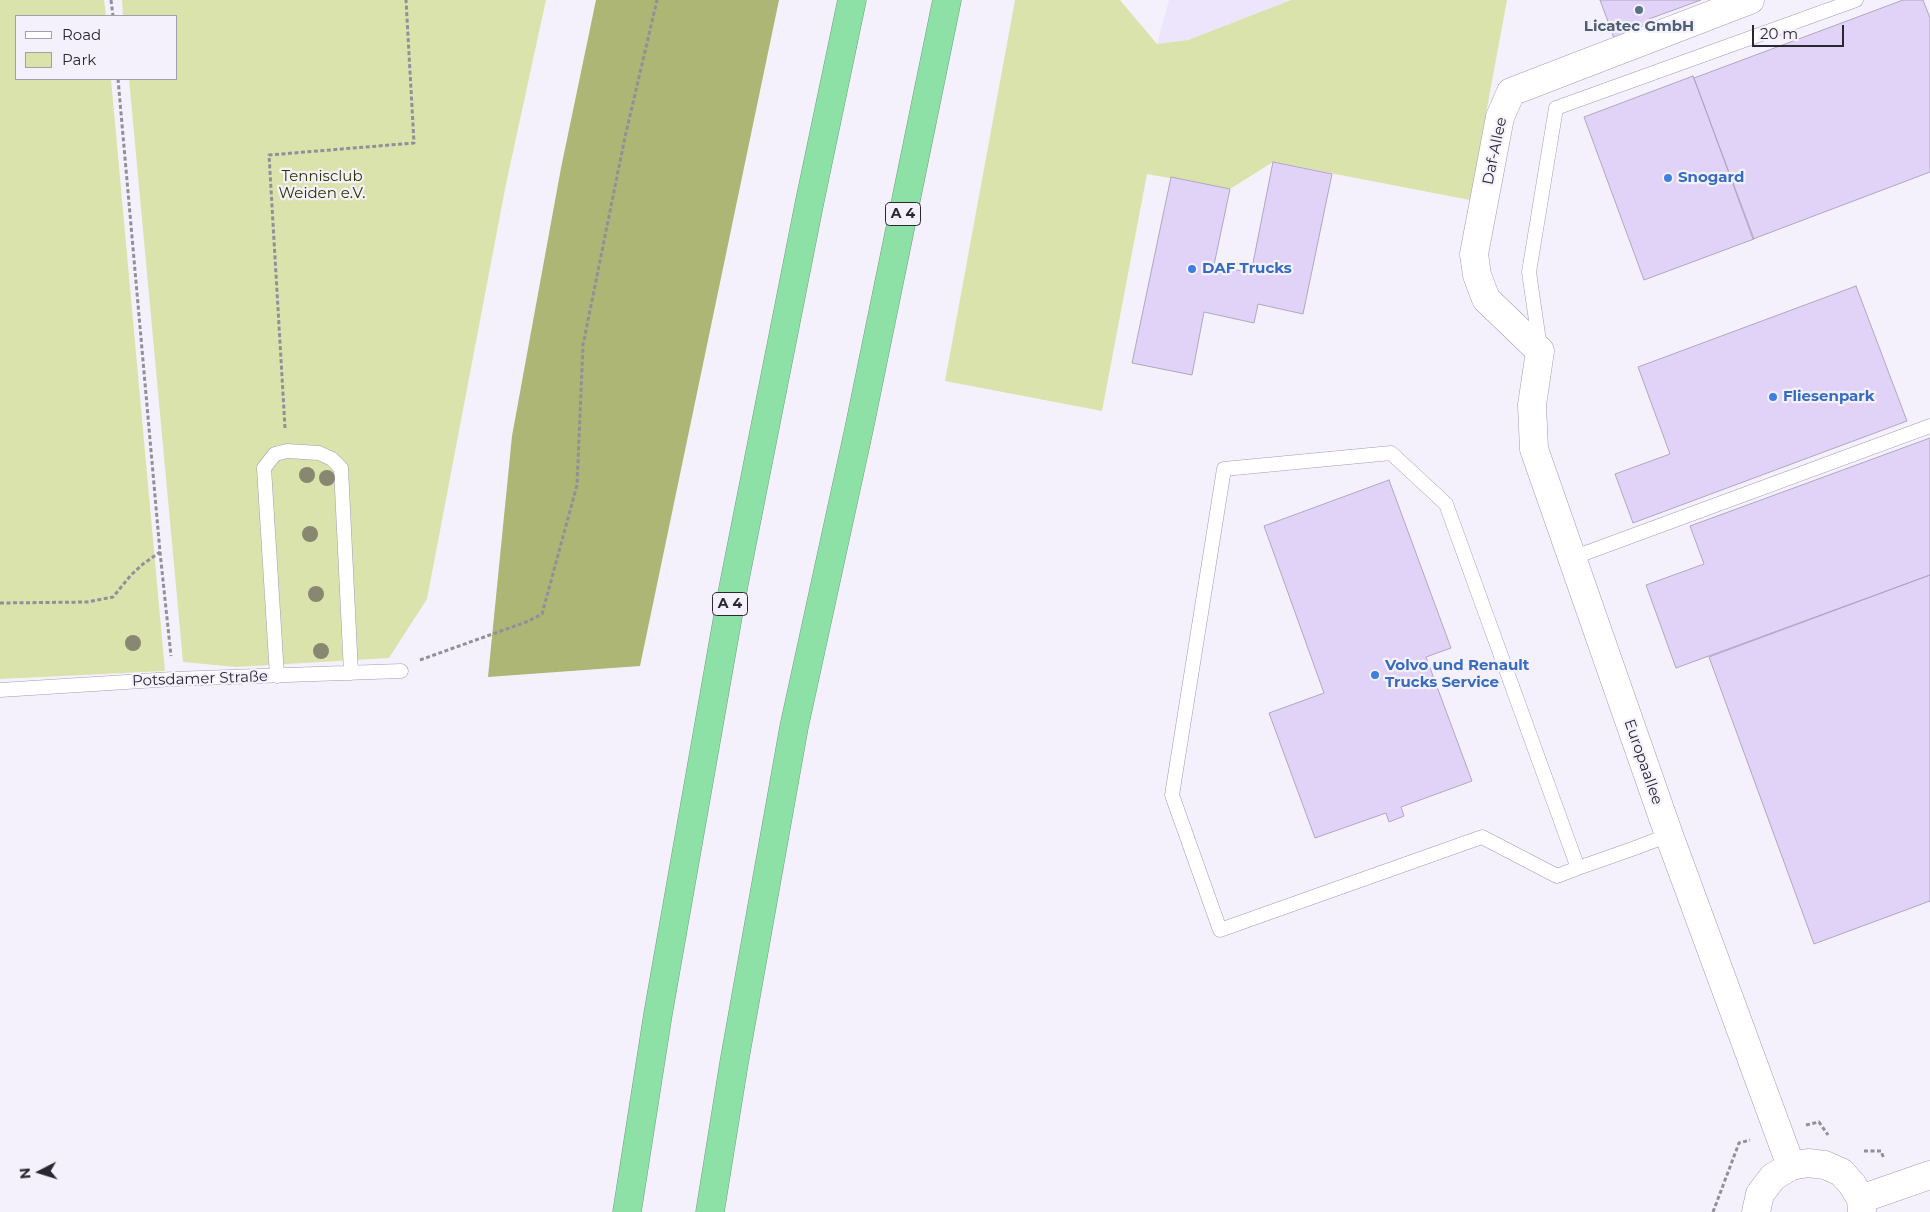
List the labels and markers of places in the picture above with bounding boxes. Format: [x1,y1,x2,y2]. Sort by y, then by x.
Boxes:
marker: Licatec GmbH [1633,4,1645,16]
place label: Licatec GmbH [1584,18,1694,36]
place label: Snogard [1678,169,1744,187]
marker: Snogard [1662,172,1674,184]
place label: DAF Trucks [1202,260,1292,278]
marker: DAF Trucks [1186,263,1198,275]
place label: Fliesenpark [1783,388,1875,406]
marker: Fliesenpark [1767,391,1779,403]
place label: Volvo und Renault Trucks Service [1385,657,1529,692]
marker: Volvo und Renault Trucks Service [1369,669,1381,681]

